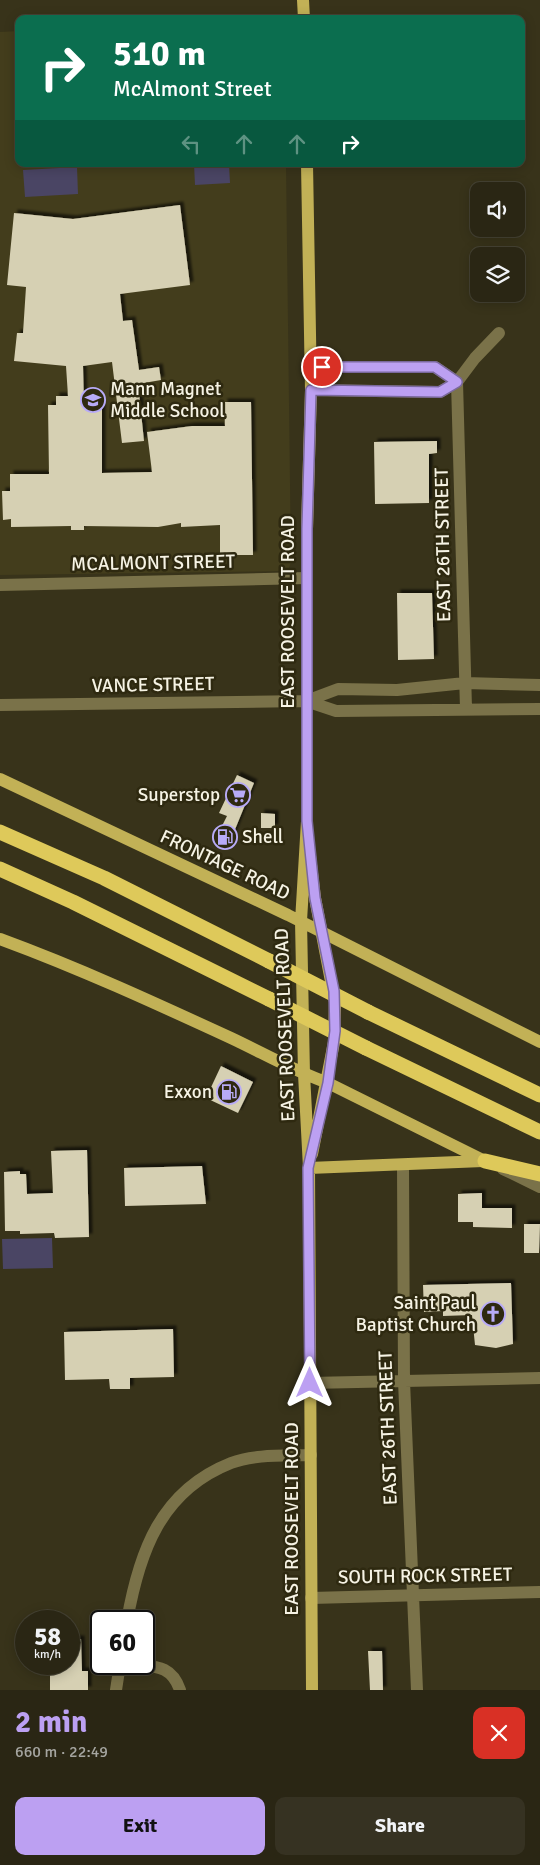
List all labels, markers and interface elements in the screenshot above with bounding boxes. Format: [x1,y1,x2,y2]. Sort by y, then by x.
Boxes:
text: 510 m [113,32,206,75]
icon: right [30,35,95,100]
text: McAlmont Street [113,75,272,102]
icon: left [177,130,205,158]
icon: ahead [230,130,258,158]
icon: ahead [283,130,311,158]
icon: right [336,130,364,158]
map controls [470,182,525,302]
button: sound [470,182,525,237]
button: layers [470,247,525,302]
pin [301,346,343,388]
icon: arrive [308,353,336,381]
place label: Mann Magnet Middle School [110,377,225,423]
school or university icon: Mann Magnet Middle School [80,387,106,413]
street label: EAST 26TH STREET [430,467,456,622]
street label: EAST ROOSEVELT ROAD [276,515,300,709]
street label: MCALMONT STREET [71,550,236,576]
street label: VANCE STREET [92,672,215,698]
supermarket icon: Superstop [225,782,251,808]
place label: Superstop [138,783,220,807]
street label: FRONTAGE ROAD [156,824,294,906]
fuel station icon: Shell [212,824,238,850]
place label: Shell [242,825,283,849]
street label: EAST ROOSEVELT ROAD [270,928,300,1122]
fuel station icon: Exxon [216,1079,242,1105]
place label: Exxon [164,1080,212,1104]
place label: Saint Paul Baptist Church [356,1291,476,1337]
church icon: Saint Paul Baptist Church [480,1301,506,1327]
street label: EAST 26TH STREET [373,1350,403,1506]
position arrow [283,1356,335,1408]
street label: EAST ROOSEVELT ROAD [280,1422,304,1616]
street label: SOUTH ROCK STREET [338,1562,513,1590]
speed limit sign: 60 [90,1610,155,1675]
text: 58 [34,1621,61,1652]
text: km/h [34,1647,61,1662]
text: 2 min [15,1704,87,1741]
button: close [473,1707,525,1759]
text: 660 m · 22:49 [15,1742,108,1762]
button: Exit [15,1797,265,1855]
button: Share [275,1797,525,1855]

